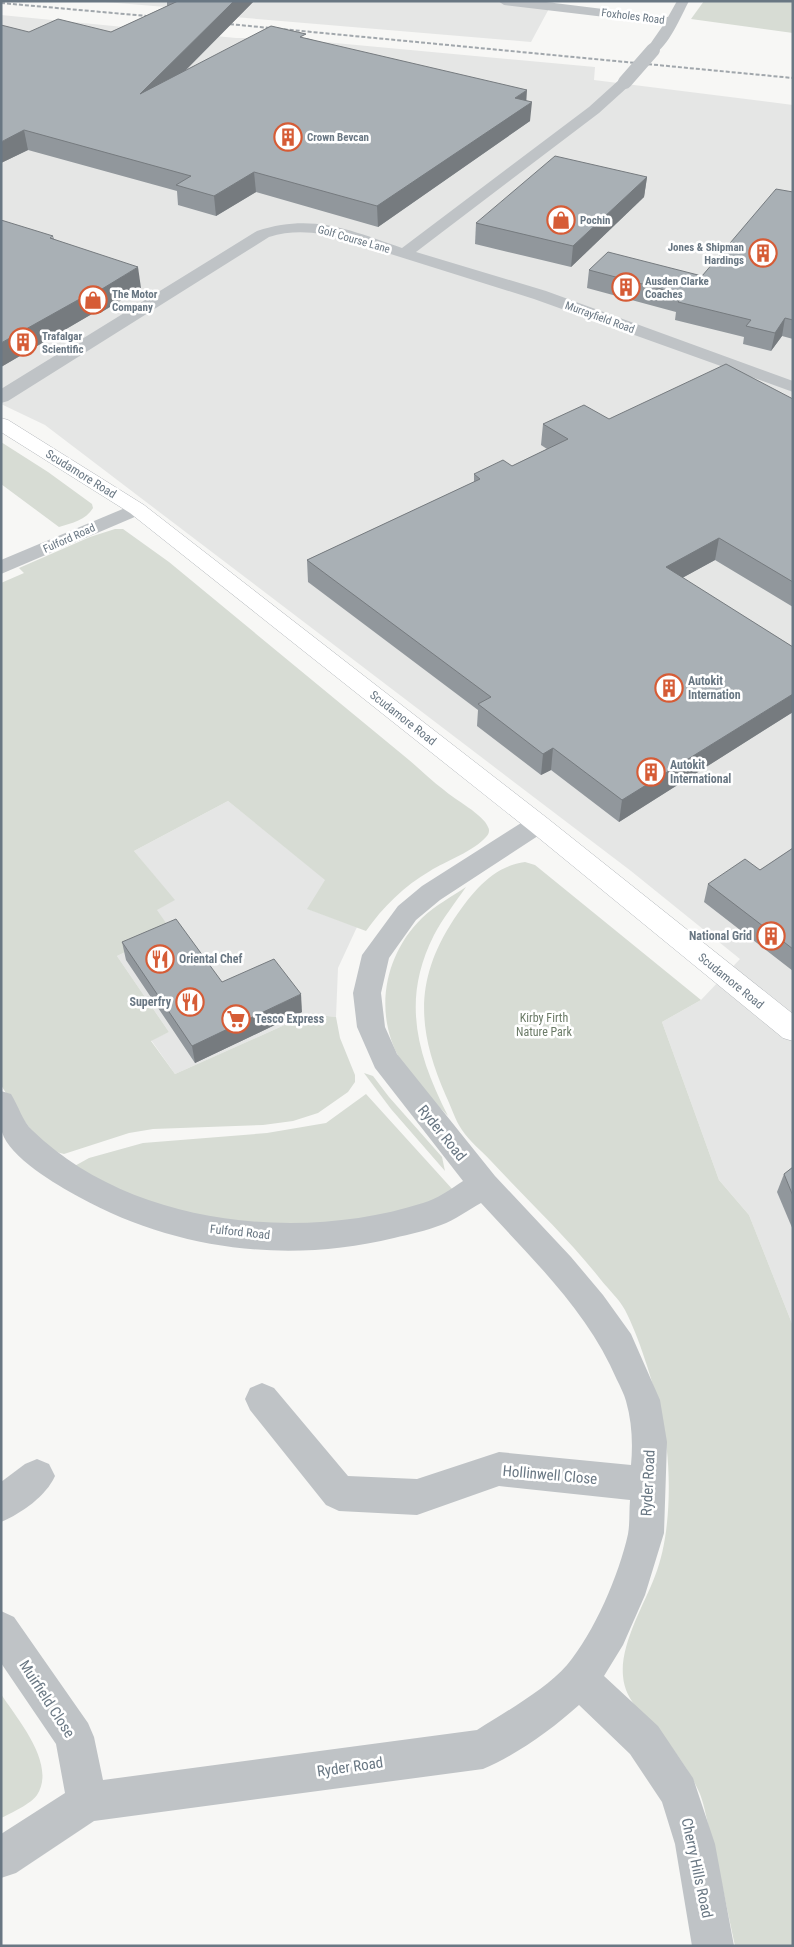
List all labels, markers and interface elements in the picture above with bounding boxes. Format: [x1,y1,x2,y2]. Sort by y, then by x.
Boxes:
street label: Foxholes Road [601,6,665,27]
building icon: Crown Bevcan [273,122,303,152]
place label: Crown Bevcan [307,131,369,144]
shop icon: Pochin [546,205,576,235]
place label: Pochin [580,214,610,227]
street label: Golf Course Lane [316,223,392,256]
building icon: Jones & Shipman Hardings [748,238,778,268]
place label: Jones & Shipman Hardings [668,241,744,267]
building icon: Ausden Clarke Coaches [611,272,641,302]
place label: Ausden Clarke Coaches [645,275,709,301]
shop icon: The Motor Company [78,285,108,315]
place label: The Motor Company [112,288,158,314]
street label: Murrayfield Road [563,299,636,336]
building icon: Trafalgar Scientific [8,327,38,357]
place label: Trafalgar Scientific [42,330,84,356]
street label: Scudamore Road [43,447,119,501]
street label: Fulford Road [41,521,97,556]
building icon: Autokit Internation [654,673,684,703]
place label: Autokit Internation [688,674,741,702]
street label: Scudamore Road [367,688,439,748]
building icon: Autokit International [636,757,666,787]
place label: Autokit International [670,758,731,786]
building icon: National Grid [756,921,786,951]
place label: National Grid [689,929,752,943]
restaurant icon: Oriental Chef [145,944,175,974]
street label: Scudamore Road [695,950,767,1012]
place label: Oriental Chef [179,952,242,966]
restaurant icon: Superfry [175,987,205,1017]
place label: Superfry [129,995,172,1009]
supermarket icon: Tesco Express [221,1004,251,1034]
park label: Kirby Firth Nature Park [516,1011,573,1039]
place label: Tesco Express [255,1012,325,1026]
street label: Ryder Road [414,1101,470,1165]
street label: Fulford Road [209,1222,271,1242]
street label: Ryder Road [637,1449,659,1517]
street label: Hollinwell Close [502,1462,598,1488]
street label: Muirfield Close [15,1657,79,1741]
street label: Ryder Road [316,1753,384,1781]
street label: Cherry Hills Road [678,1816,716,1920]

